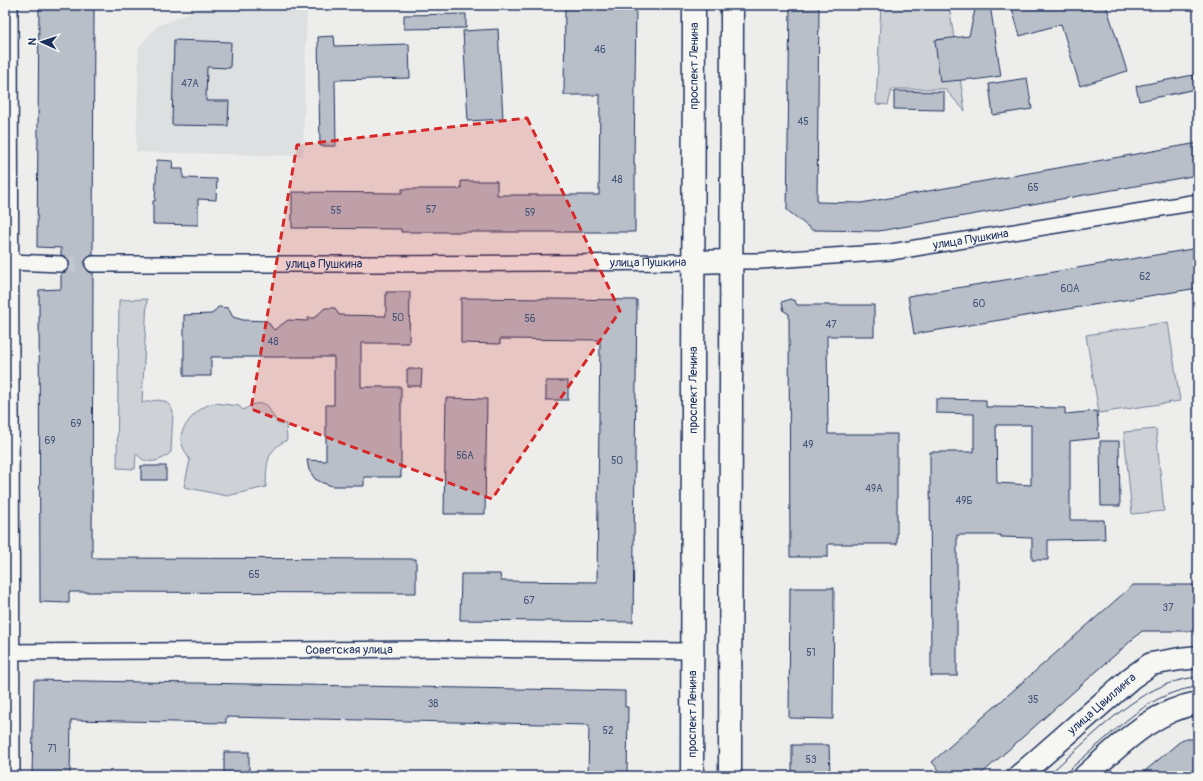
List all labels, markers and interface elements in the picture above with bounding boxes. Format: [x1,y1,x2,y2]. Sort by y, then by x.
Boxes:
north arrow [22,22,62,62]
street label: проспект Ленина [686,22,701,110]
text: N [26,37,39,46]
house number: 46 [594,44,606,56]
house number: 47А [181,78,199,90]
house number: 45 [797,116,809,128]
house number: 48 [612,174,622,186]
house number: 65 [1027,182,1039,194]
house number: 57 [426,204,437,216]
house number: 55 [331,205,341,217]
house number: 59 [525,207,535,219]
street label: улица Пушкина [931,225,1010,253]
street label: улица Пушкина [609,255,687,270]
street label: улица Пушкина [285,257,363,272]
house number: 62 [1139,271,1151,283]
house number: 60А [1060,283,1080,295]
house number: 60 [973,298,985,310]
house number: 50 [392,312,404,324]
house number: 56 [524,313,536,325]
house number: 47 [825,319,837,331]
house number: 48 [268,336,278,348]
street label: проспект Ленина [685,346,701,434]
house number: 69 [71,418,81,430]
house number: 69 [45,435,55,447]
house number: 49 [803,439,813,451]
house number: 56А [456,450,474,462]
house number: 50 [611,455,623,467]
house number: 49А [865,483,883,495]
house number: 49Б [956,495,972,507]
house number: 65 [248,569,260,581]
house number: 67 [523,595,535,607]
house number: 37 [1163,602,1174,614]
street label: Советская улица [305,642,393,657]
house number: 51 [806,647,816,659]
street label: улица Цвиллинга [1064,669,1139,738]
street label: проспект Ленина [685,670,700,758]
house number: 35 [1028,694,1039,706]
house number: 38 [428,698,438,710]
house number: 52 [602,725,614,737]
house number: 71 [47,743,57,755]
house number: 53 [806,754,817,766]

